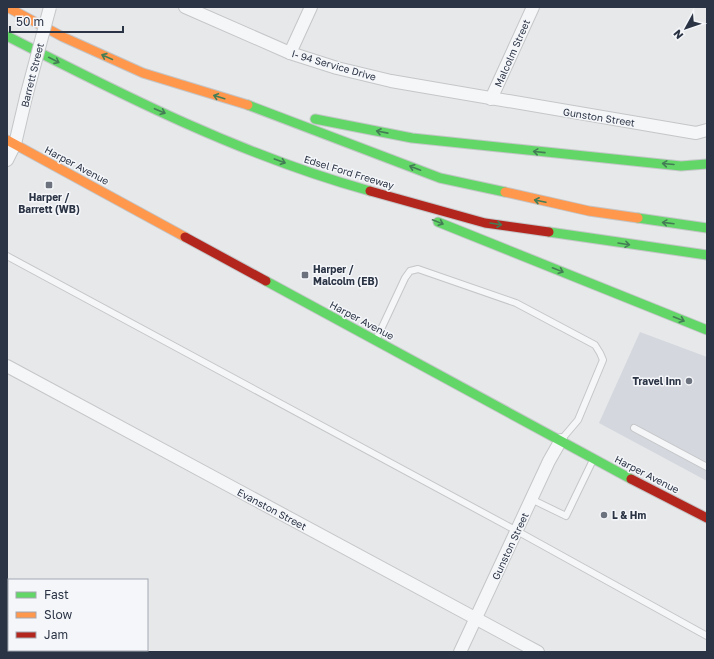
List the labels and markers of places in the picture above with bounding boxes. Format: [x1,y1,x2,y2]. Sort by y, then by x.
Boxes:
marker: Harper / Barrett (WB) [44,180,54,190]
place label: Harper / Barrett (WB) [18,191,80,215]
place label: Harper / Malcolm (EB) [313,263,378,287]
marker: Harper / Malcolm (EB) [300,270,310,280]
place label: Travel Inn [632,375,681,387]
marker: Travel Inn [684,376,694,386]
place label: L & Hm [612,509,646,521]
marker: L & Hm [599,510,609,520]

